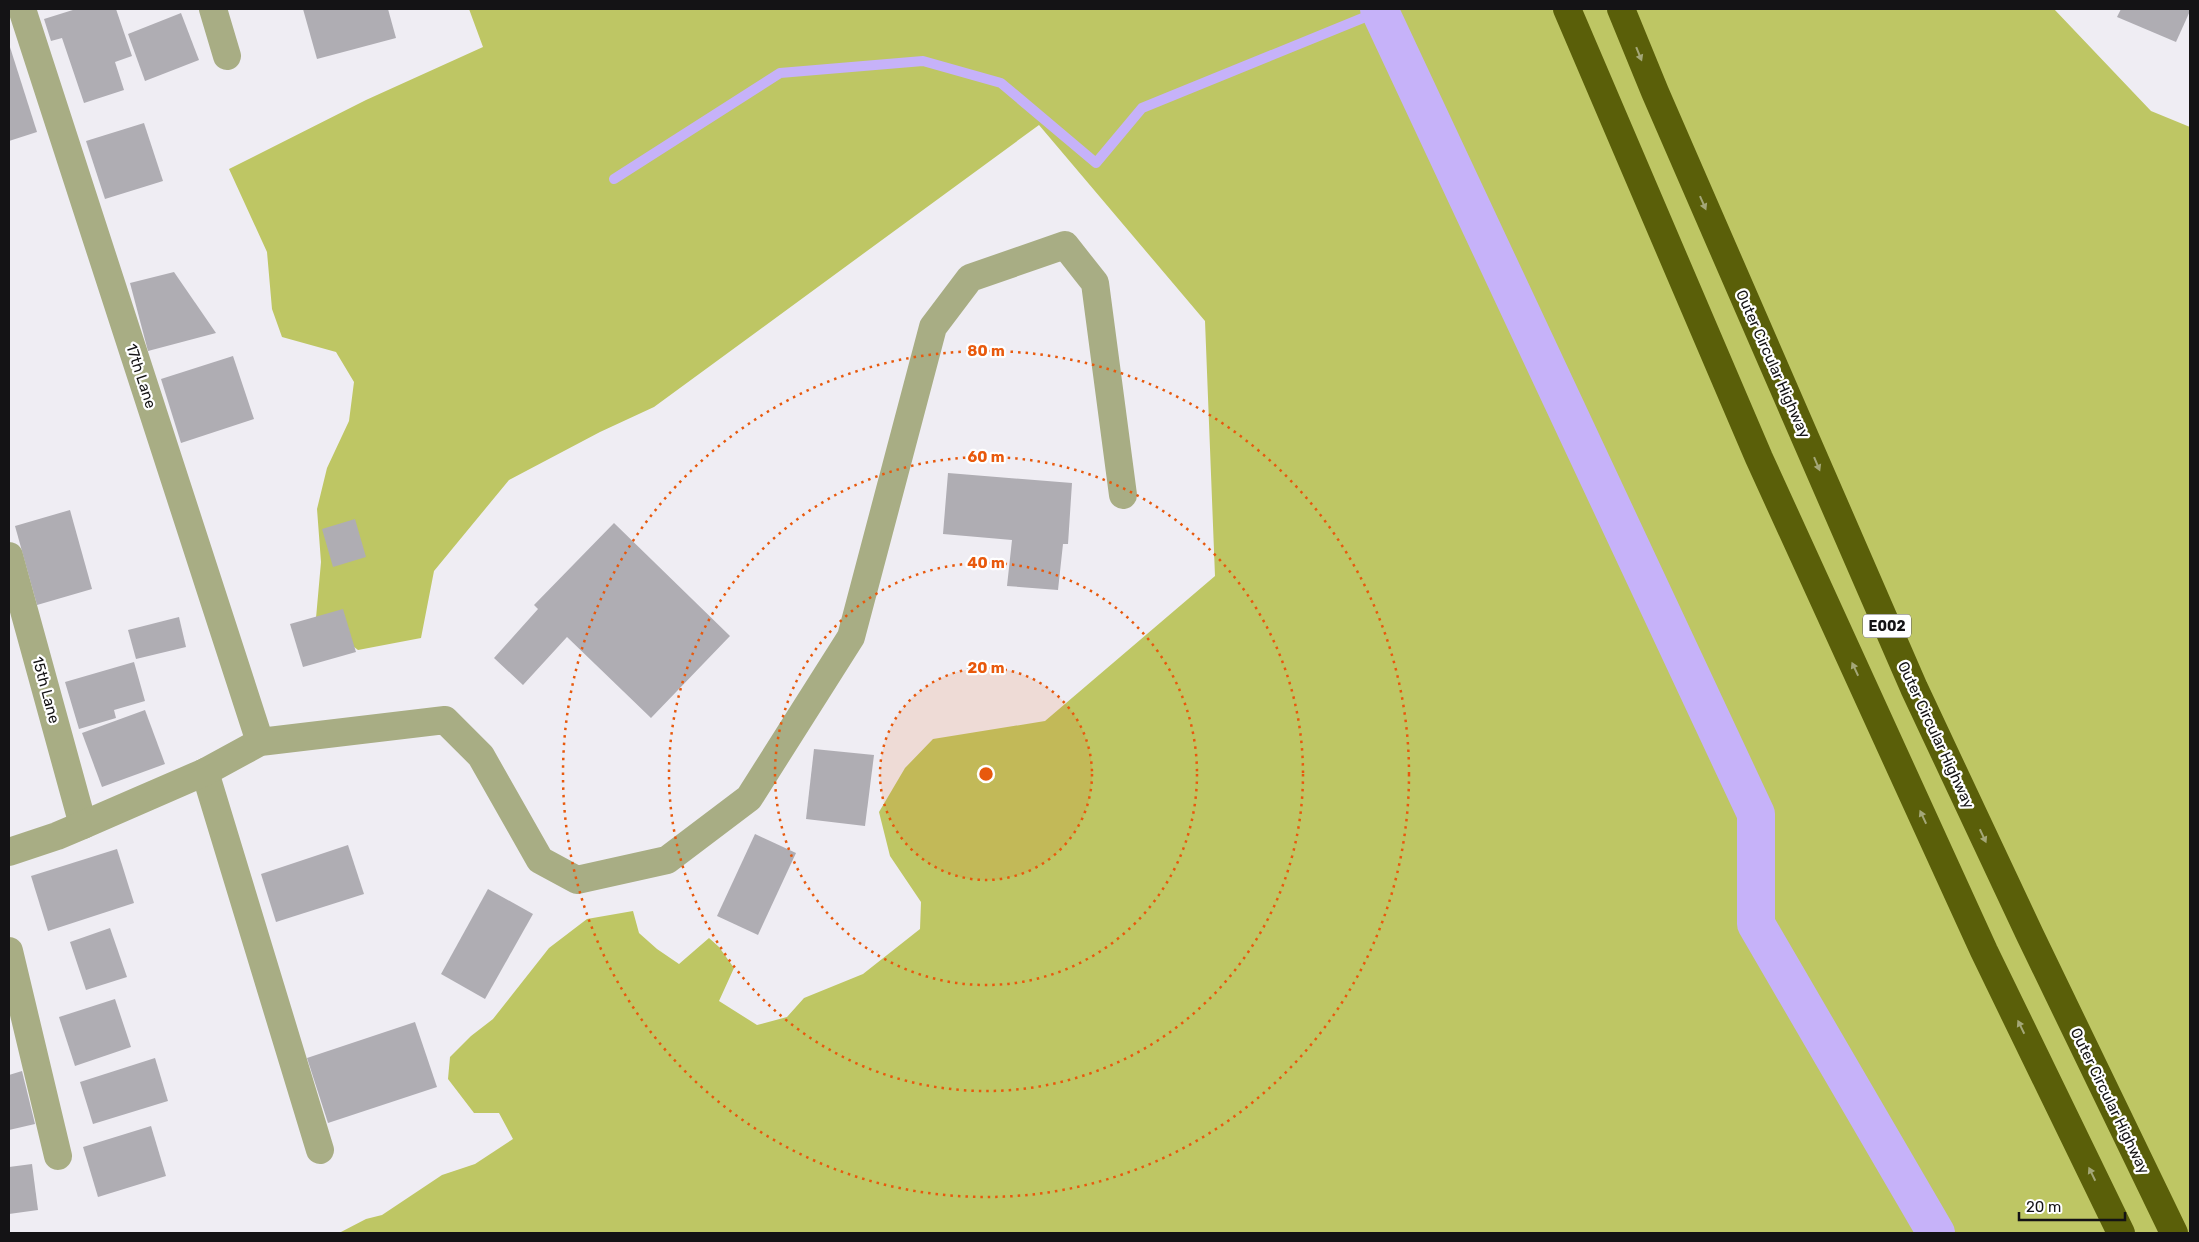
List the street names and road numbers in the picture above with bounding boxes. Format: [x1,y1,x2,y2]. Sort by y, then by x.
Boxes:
street label: Outer Circular Highway [1732,287,1814,441]
street label: 17th Lane [122,341,160,411]
road number: E002 [1863,614,1911,638]
street label: 15th Lane [28,655,64,725]
street label: Outer Circular Highway [1894,658,1978,812]
street label: Outer Circular Highway [2067,1025,2153,1177]

